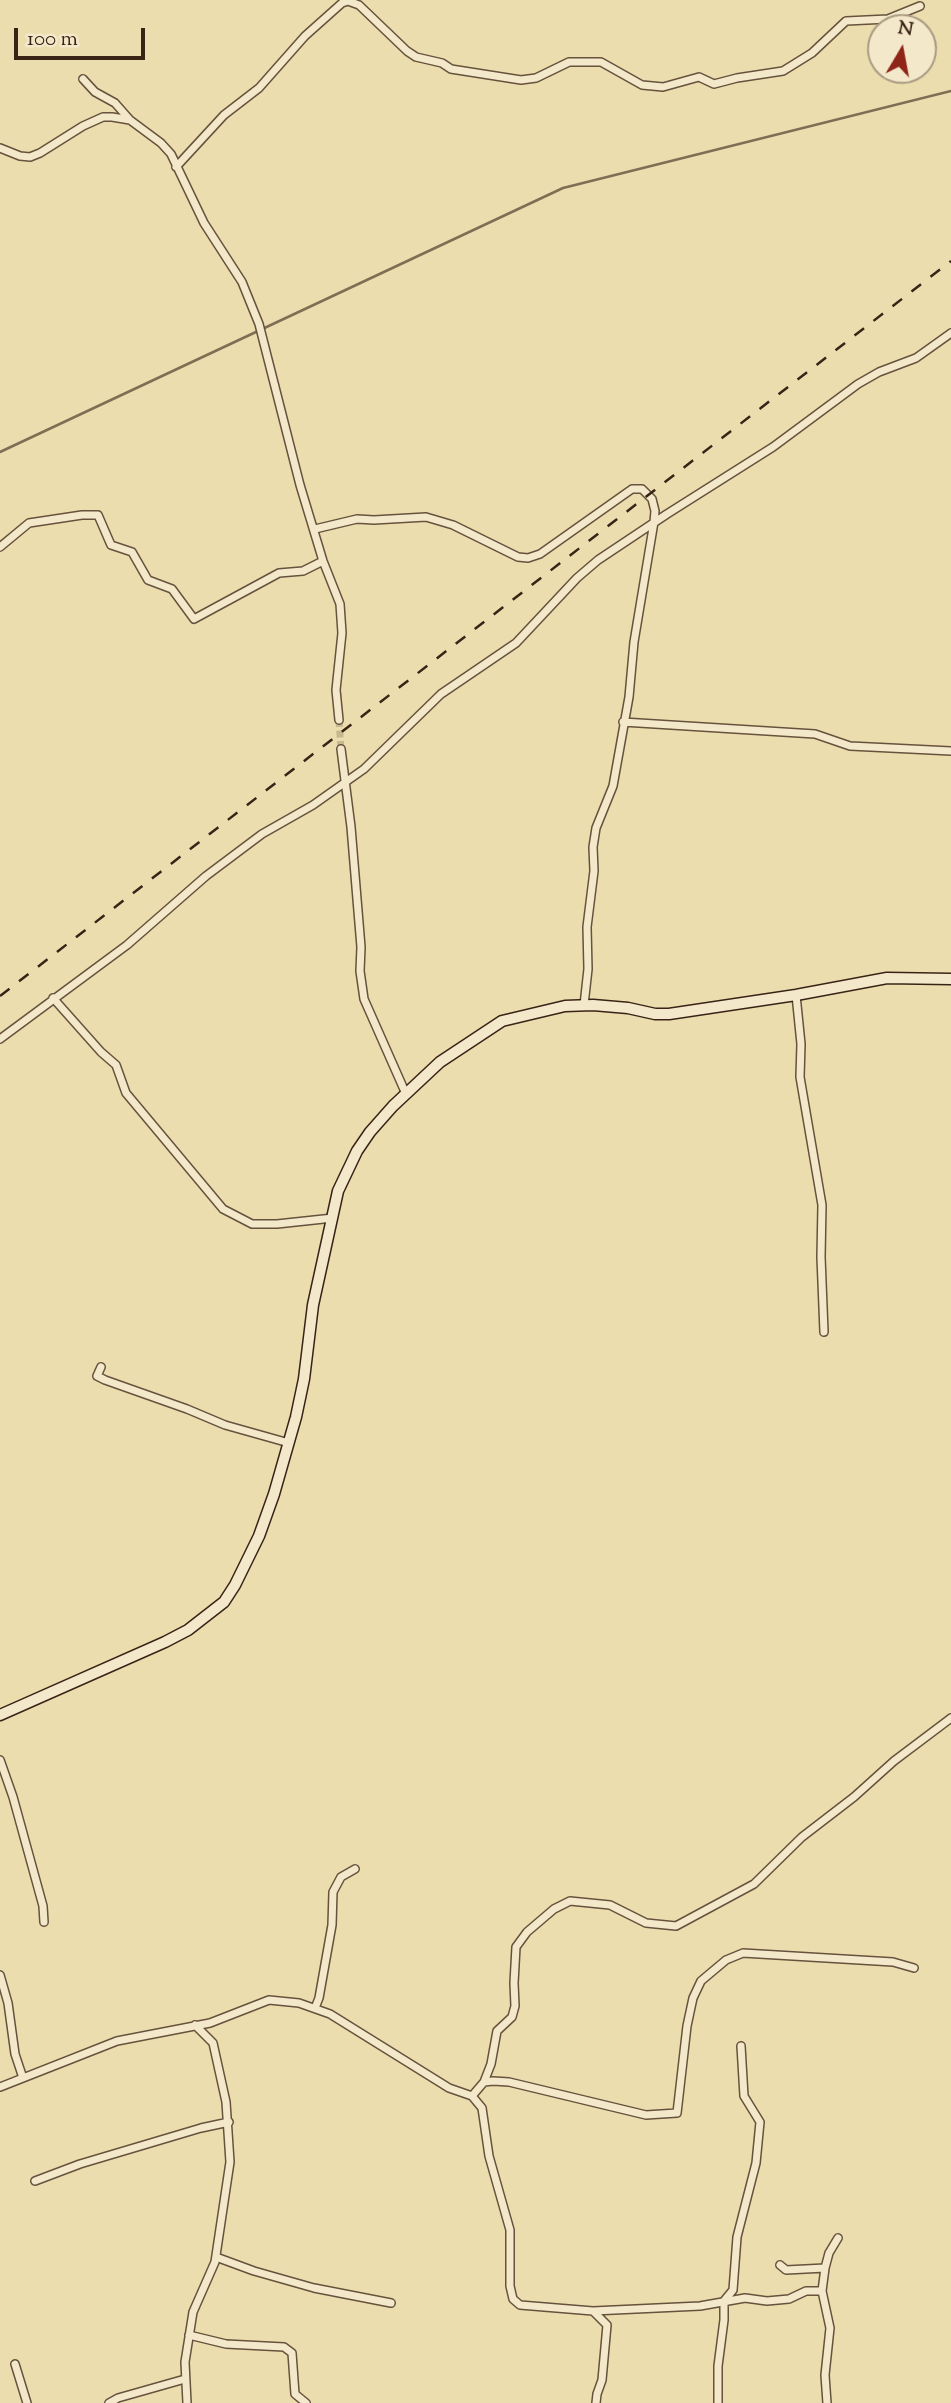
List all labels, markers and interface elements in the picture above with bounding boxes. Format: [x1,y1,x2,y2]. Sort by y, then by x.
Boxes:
scale bar [18,14,149,58]
north arrow [867,14,937,84]
text: N [896,15,915,44]
text: 100 m [27,25,78,55]

